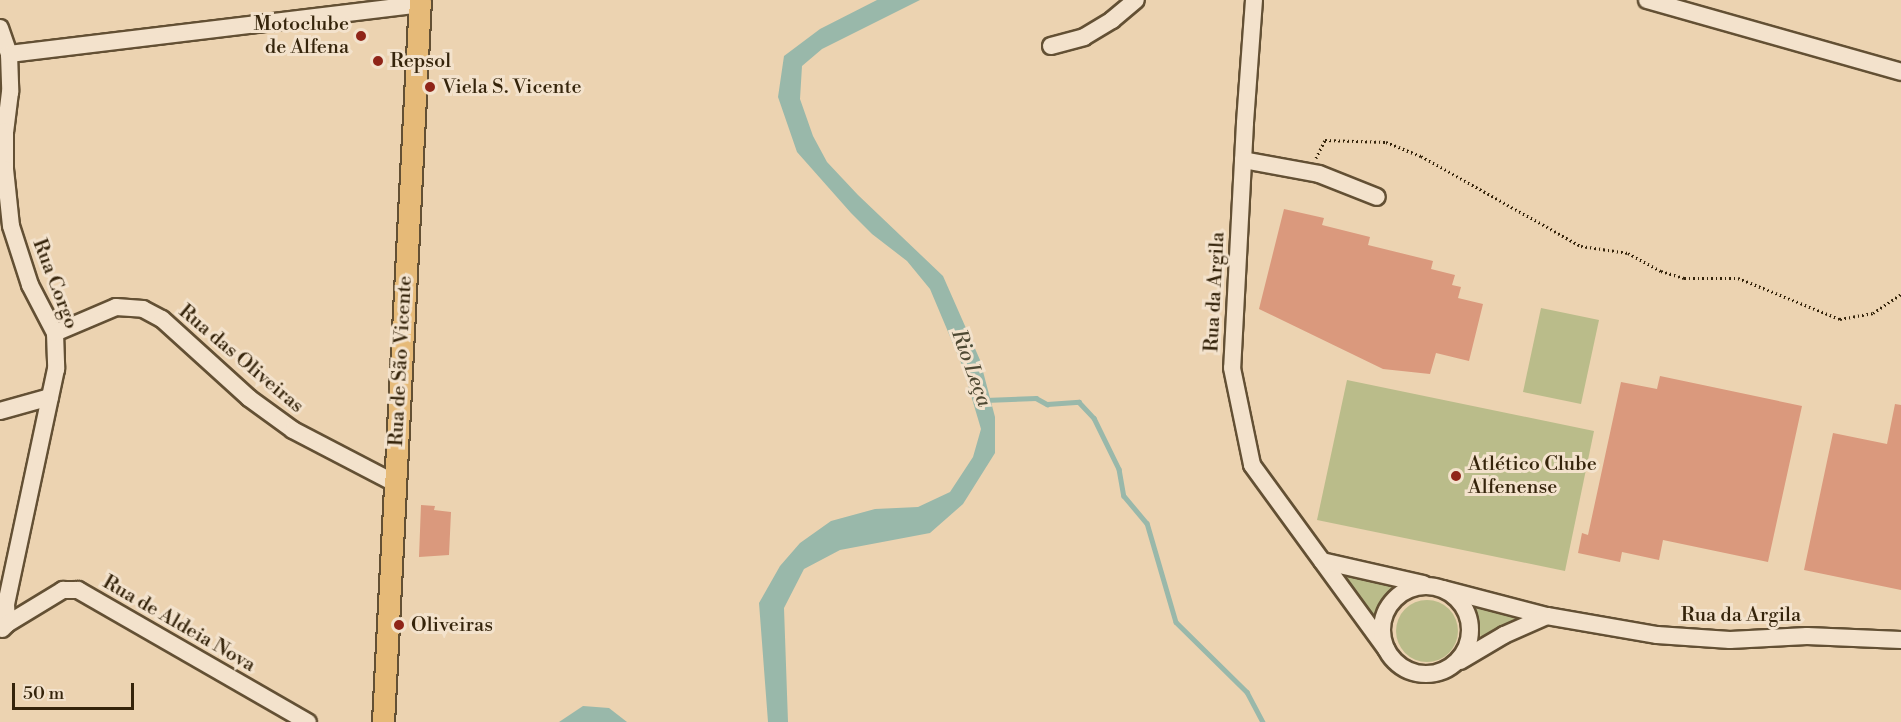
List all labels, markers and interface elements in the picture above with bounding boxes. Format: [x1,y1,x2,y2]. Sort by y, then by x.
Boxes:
place label: Motoclube de Alfena [253,13,349,60]
marker: Motoclube de Alfena [354,29,368,43]
place label: Repsol [390,49,451,73]
marker: Repsol [371,54,385,68]
place label: Viela S. Vicente [442,75,582,99]
marker: Viela S. Vicente [423,80,437,94]
street label: Rua da Argila [1200,231,1230,353]
street label: Rua Corgo [27,236,83,332]
street label: Rua de São Vicente [385,275,417,447]
street label: Rua das Oliveiras [174,300,308,418]
water label: Rio Leça [945,326,997,410]
place label: Atlético Clube Alfenense [1468,452,1597,499]
marker: Atlético Clube Alfenense [1449,469,1463,483]
street label: Rua de Aldeia Nova [98,570,260,678]
street label: Rua da Argila [1681,603,1801,627]
place label: Oliveiras [411,613,493,637]
marker: Oliveiras [392,618,406,632]
scale bar [15,671,136,709]
text: 50 m [23,682,64,705]

